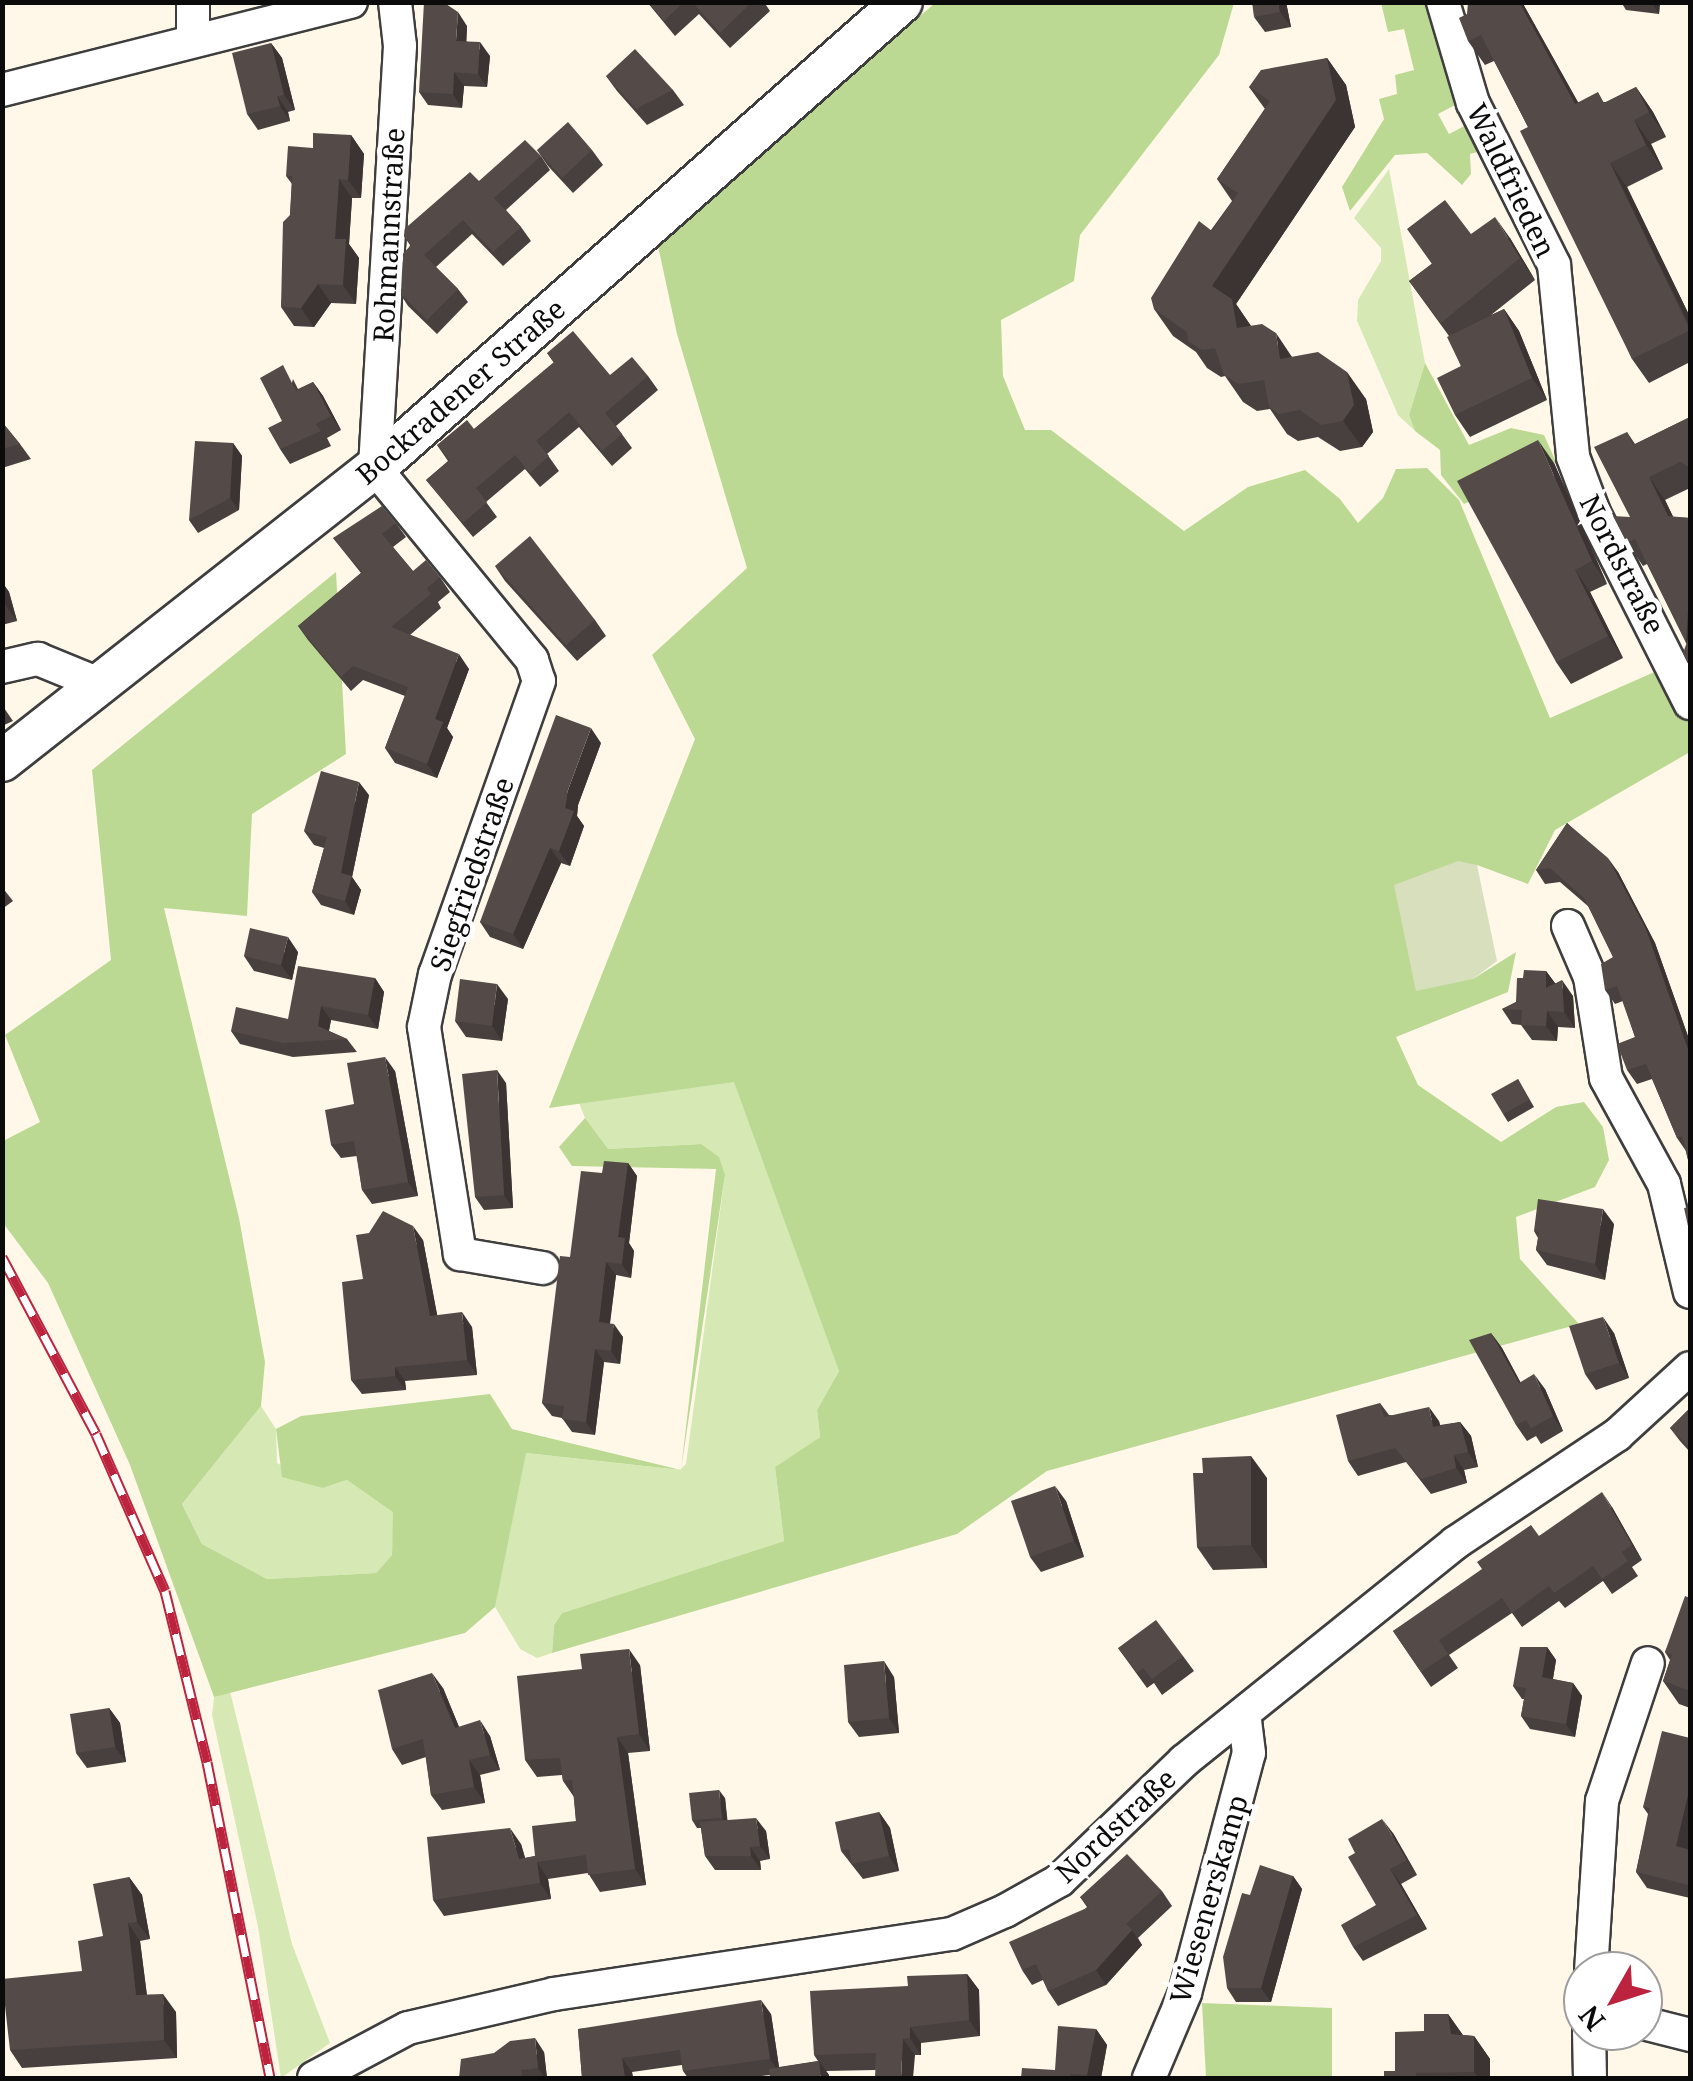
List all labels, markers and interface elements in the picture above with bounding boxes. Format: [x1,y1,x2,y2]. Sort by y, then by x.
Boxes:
street label: Waldfrieden [1460,98,1564,262]
street label: Rohmannstraße [366,127,410,343]
street label: Bockradener Straße [349,291,571,491]
street label: Nordstraße [1574,489,1672,639]
street label: Siegfriedstraße [422,773,520,975]
street label: Nordstraße [1048,1761,1182,1889]
street label: Wiesenerskamp [1162,1791,1254,2007]
north arrow [1563,1951,1663,2051]
text: N [1570,1998,1613,2039]

